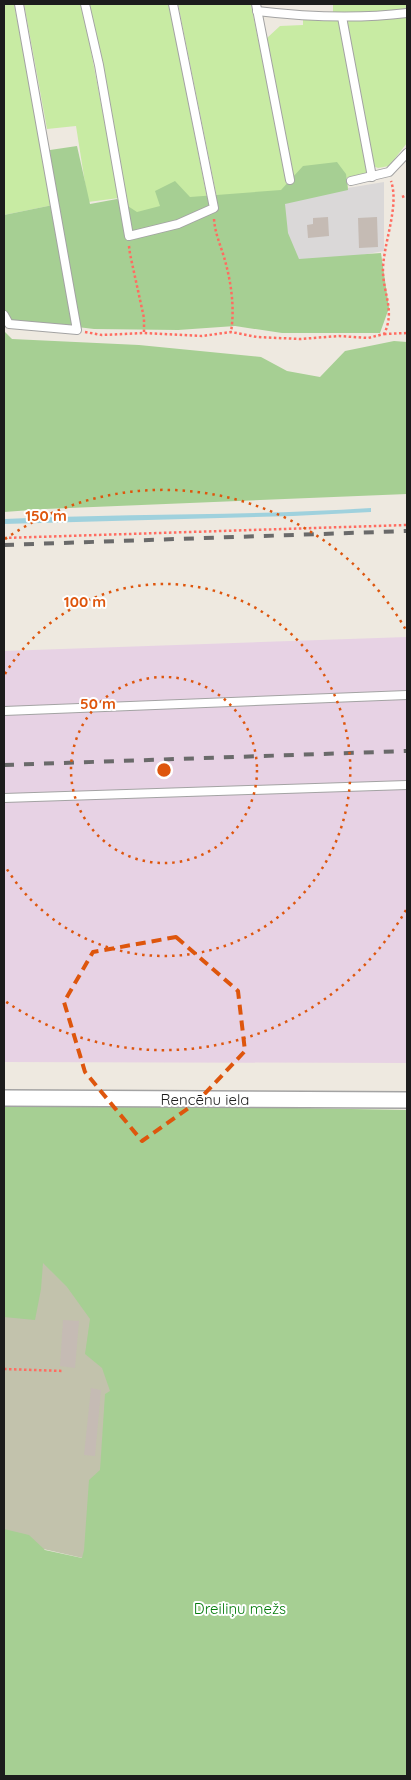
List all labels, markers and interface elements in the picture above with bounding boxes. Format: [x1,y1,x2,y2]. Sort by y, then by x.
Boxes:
text: 150 m [25,506,67,525]
text: 100 m [64,592,106,611]
text: 50 m [80,694,116,713]
centre of rings [155,761,173,779]
street label: Rencēnu iela [161,1090,249,1109]
park label: Dreiliņu mežs [194,1599,286,1618]

